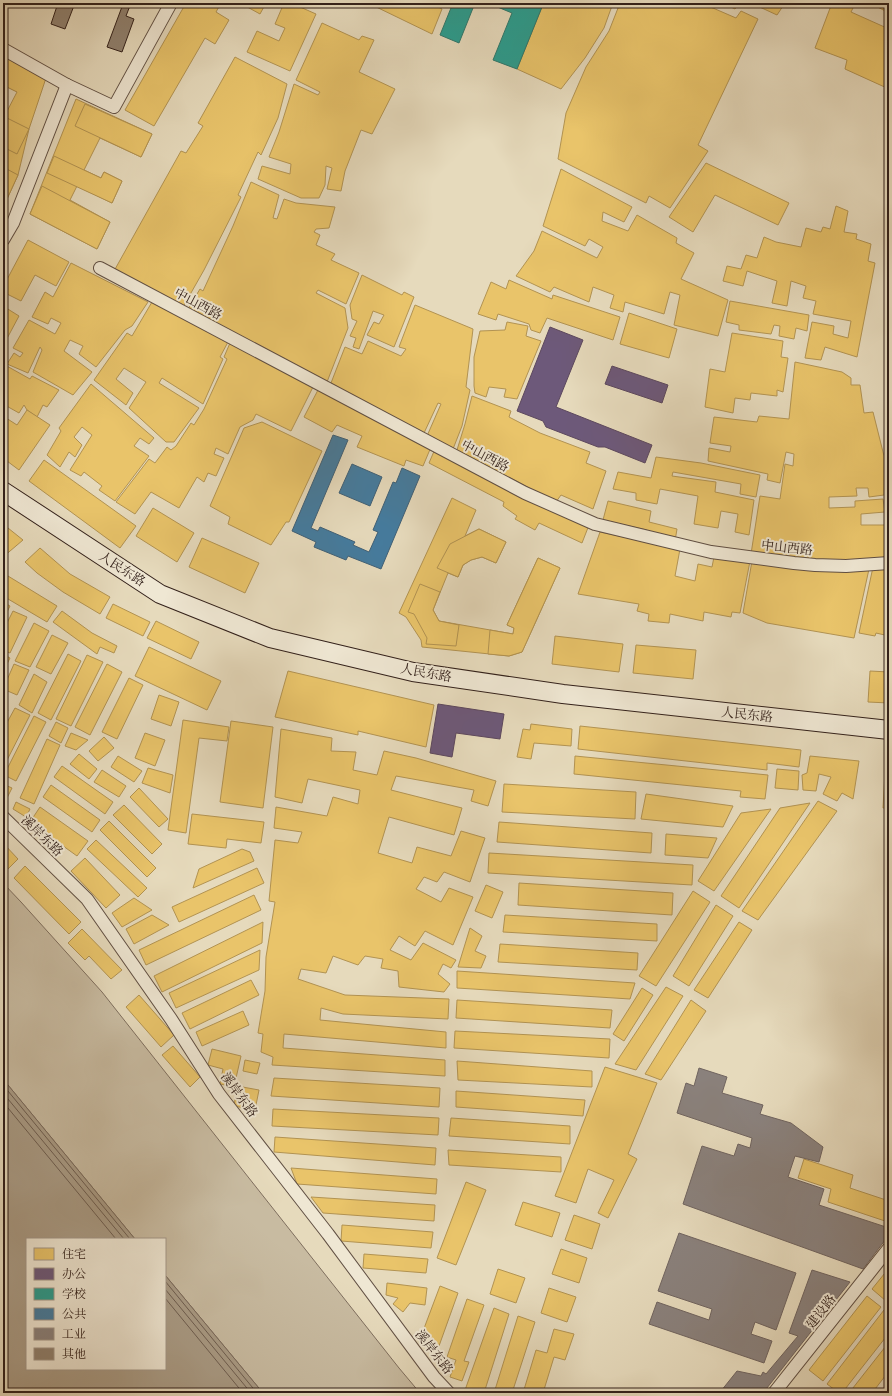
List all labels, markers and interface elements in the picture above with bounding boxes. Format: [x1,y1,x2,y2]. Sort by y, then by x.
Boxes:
street label: 中山西路 [171,285,225,323]
street label: 中山西路 [458,437,512,475]
street label: 中山西路 [760,537,814,559]
street label: 人民东路 [96,548,148,590]
street label: 人民东路 [399,661,453,685]
street label: 人民东路 [720,704,774,726]
street label: 溪岸东路 [18,812,66,860]
street label: 溪岸东路 [217,1069,261,1121]
legend [26,1238,166,1370]
text: 住宅 [62,1247,86,1262]
text: 办公 [62,1267,86,1282]
text: 学校 [62,1287,86,1302]
street label: 建设路 [803,1292,839,1332]
text: 公共 [62,1307,86,1322]
text: 工业 [62,1327,86,1342]
street label: 溪岸东路 [412,1327,456,1377]
text: 其他 [62,1347,86,1362]

